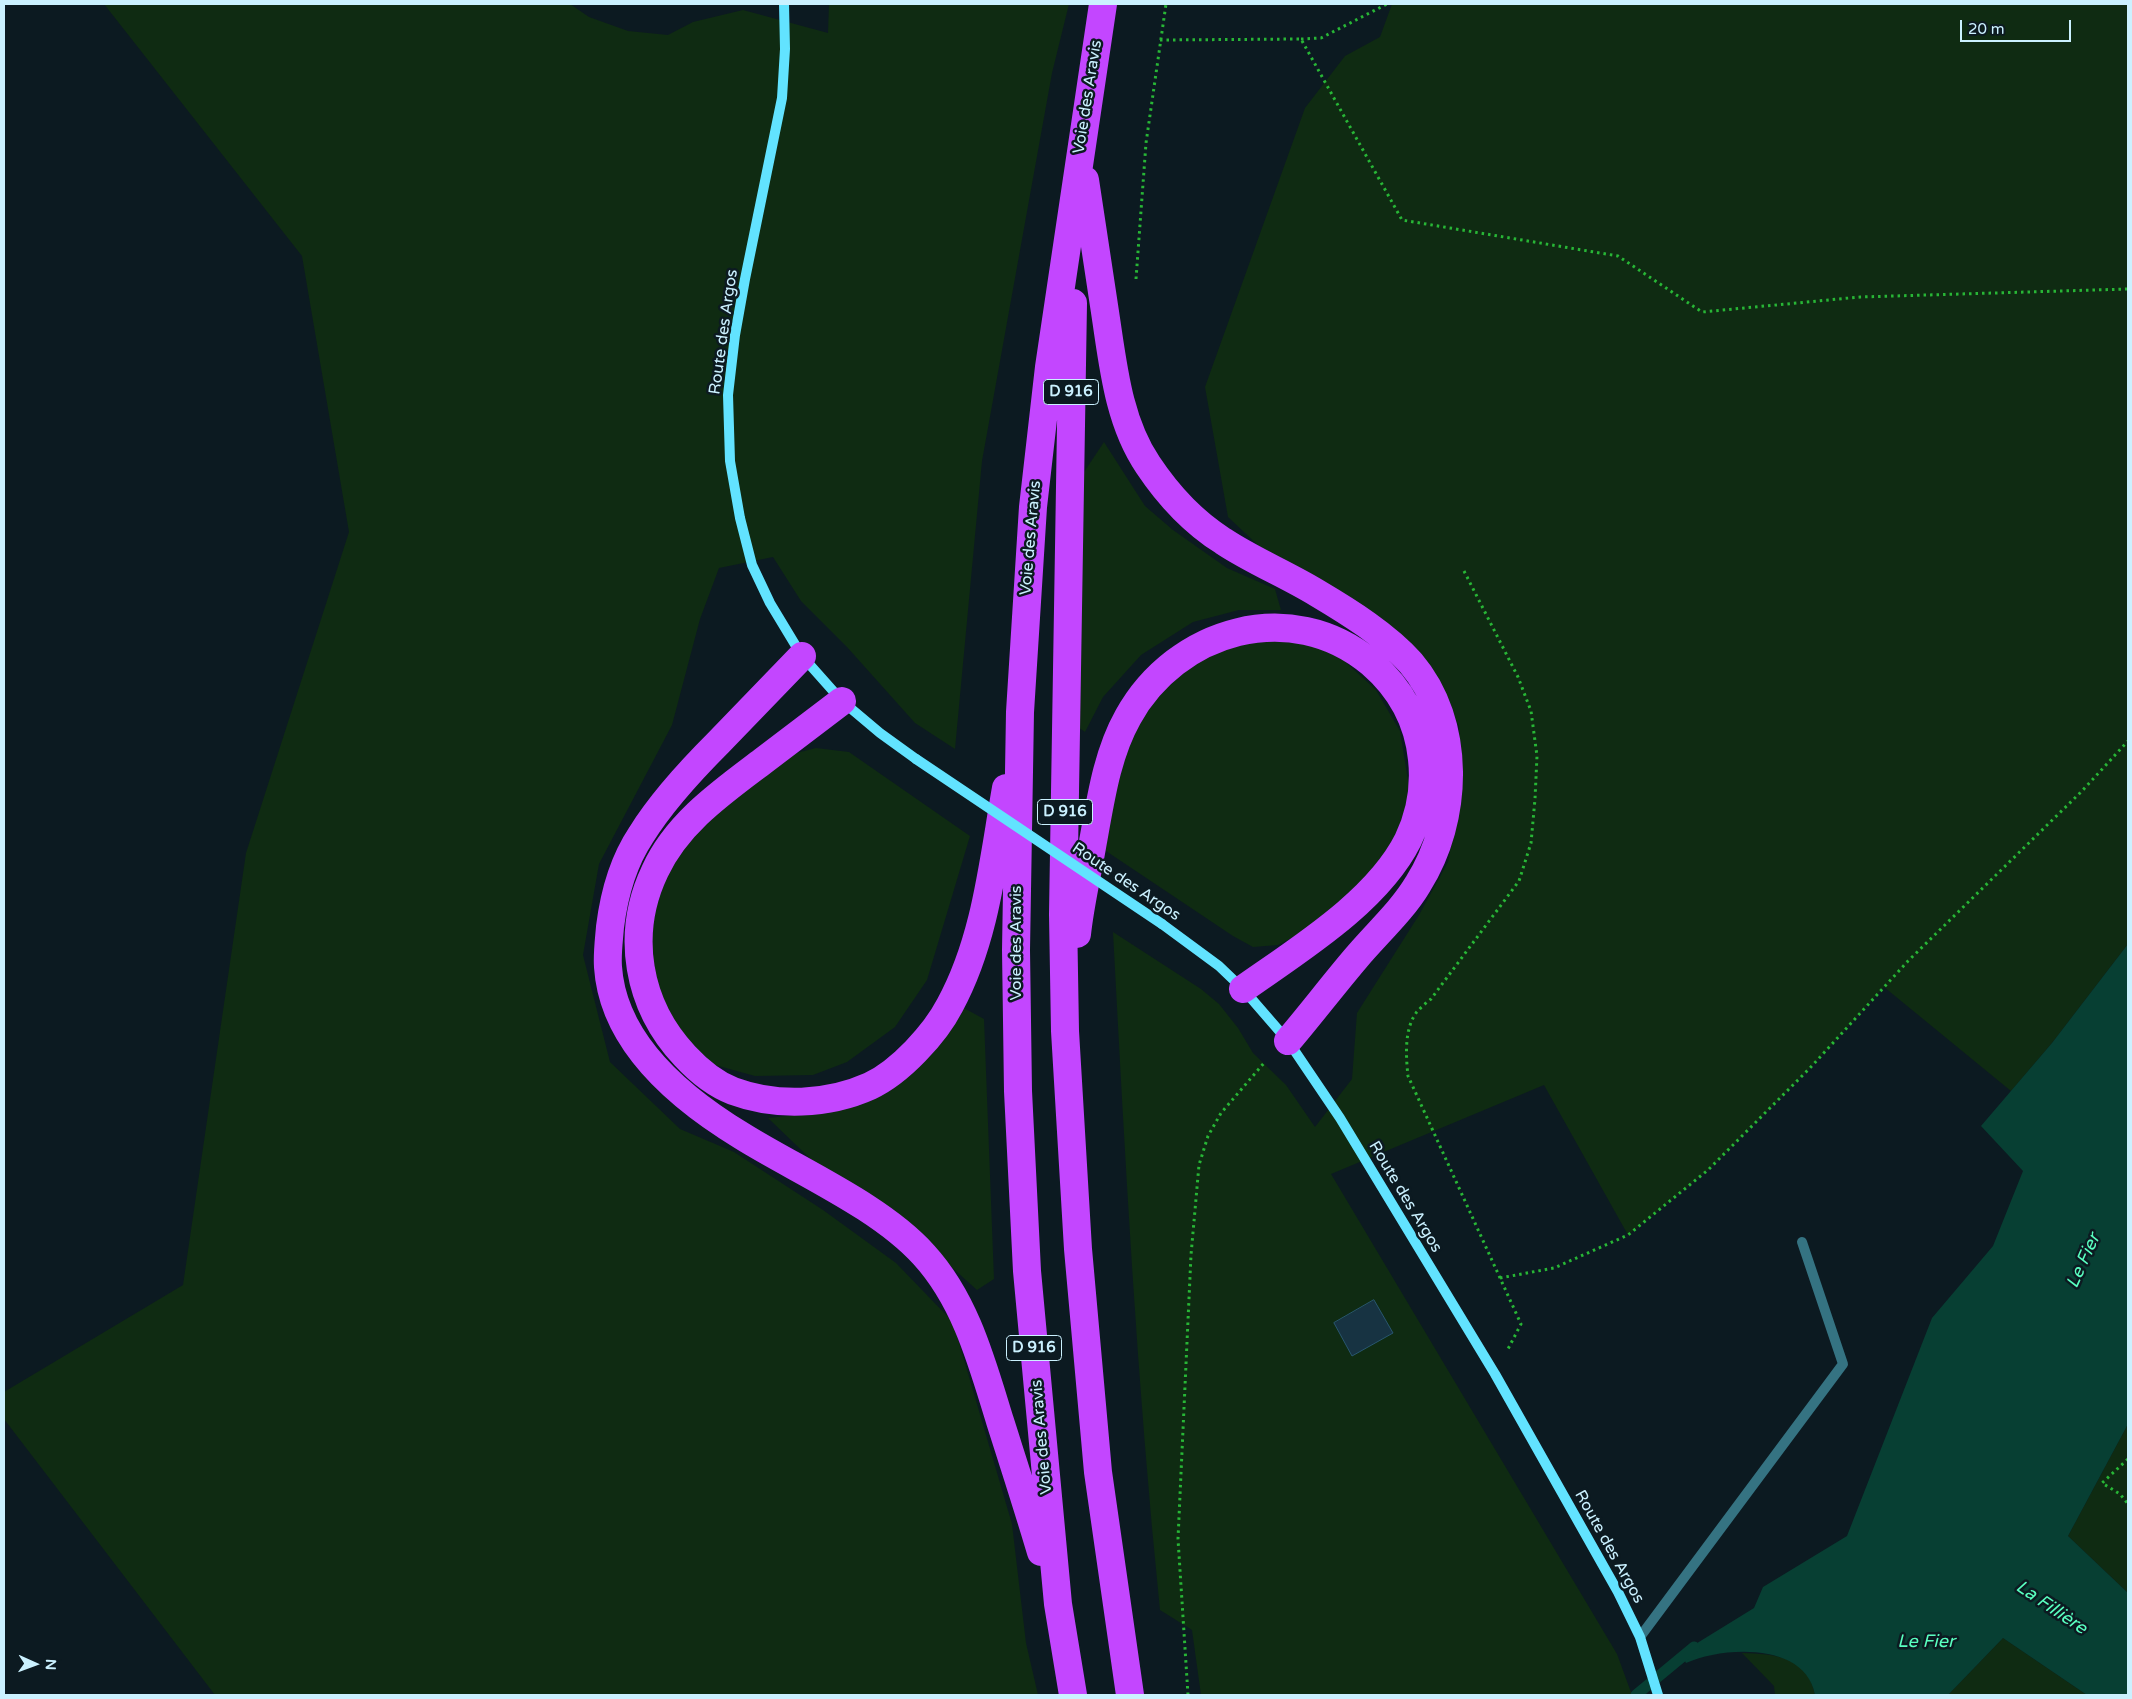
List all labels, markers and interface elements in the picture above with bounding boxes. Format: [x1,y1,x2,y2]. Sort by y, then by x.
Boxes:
scale bar [1962,10,2073,42]
text: 20 m [1968,20,2005,38]
street label: Voie des Aravis [1070,39,1106,155]
street label: Route des Argos [706,268,742,396]
road number: D 916 [1044,380,1098,404]
street label: Voie des Aravis [1016,480,1046,596]
road number: D 916 [1038,800,1092,824]
street label: Route des Argos [1068,839,1184,925]
street label: Voie des Aravis [1007,885,1027,1001]
street label: Route des Argos [1364,1138,1446,1256]
water label: Le Fier [2062,1230,2106,1292]
road number: D 916 [1006,1336,1062,1360]
street label: Voie des Aravis [1027,1379,1057,1495]
street label: Route des Argos [1570,1487,1648,1607]
water label: La Fillière [2011,1576,2091,1640]
water label: Le Fier [1897,1631,1955,1653]
north arrow [10,1639,60,1689]
text: N [42,1659,59,1670]

